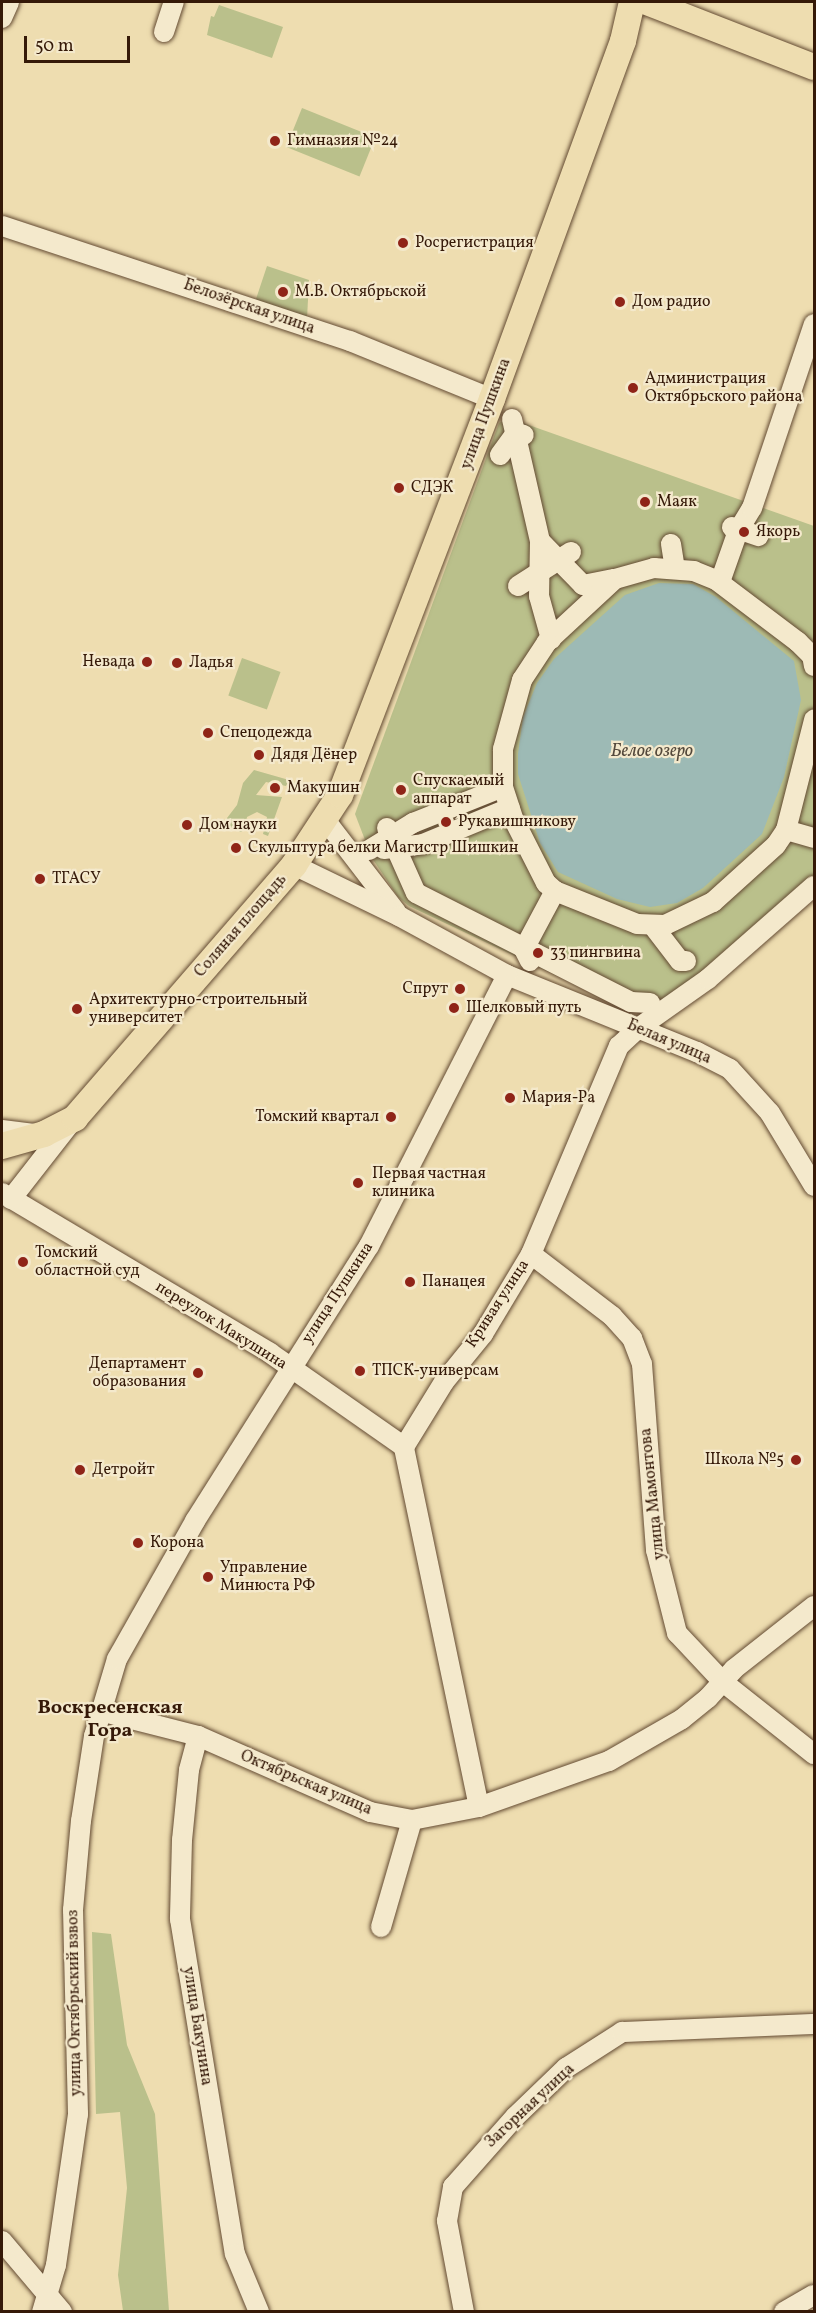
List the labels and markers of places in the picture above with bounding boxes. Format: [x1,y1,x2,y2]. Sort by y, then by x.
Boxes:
place label: Гимназия №24 [287,131,398,151]
marker: Гимназия №24 [268,134,282,148]
place label: Росрегистрация [415,233,534,253]
marker: Росрегистрация [396,236,410,250]
place label: М.В. Октябрьской [295,282,426,302]
marker: М.В. Октябрьской [276,285,290,299]
place label: Дом радио [632,292,710,312]
marker: Дом радио [613,295,627,309]
place label: Администрация Октябрьского района [645,369,803,407]
marker: Администрация Октябрьского района [626,381,640,395]
place label: СДЭК [411,478,453,498]
marker: СДЭК [392,481,406,495]
place label: Маяк [657,492,697,512]
marker: Маяк [638,495,652,509]
place label: Якорь [756,522,800,542]
marker: Якорь [737,525,751,539]
place label: Невада [82,652,135,672]
place label: Ладья [189,653,233,673]
marker: Невада [140,655,154,669]
marker: Ладья [170,656,184,670]
place label: Спецодежда [220,723,312,743]
marker: Спецодежда [201,726,215,740]
place label: Дядя Дёнер [271,745,357,765]
marker: Дядя Дёнер [252,748,266,762]
place label: Спускаемый аппарат [413,771,504,809]
place label: Макушин [287,778,360,798]
marker: Макушин [268,781,282,795]
marker: Спускаемый аппарат [394,783,408,797]
place label: Рукавишникову [458,812,576,832]
place label: Дом науки [199,815,277,835]
marker: Рукавишникову [439,815,453,829]
marker: Дом науки [180,818,194,832]
place label: Скульптура белки Магистр Шишкин [248,838,518,858]
marker: Скульптура белки Магистр Шишкин [229,841,243,855]
place label: ТГАСУ [52,869,101,889]
marker: ТГАСУ [33,872,47,886]
place label: 33 пингвина [550,943,641,963]
marker: 33 пингвина [531,946,545,960]
place label: Спрут [402,979,448,999]
marker: Спрут [453,982,467,996]
place label: Архитектурно-строительный университет [89,990,308,1028]
place label: Шелковый путь [466,998,582,1018]
marker: Шелковый путь [447,1001,461,1015]
marker: Архитектурно-строительный университет [70,1002,84,1016]
place label: Мария-Ра [522,1088,595,1108]
marker: Мария-Ра [503,1091,517,1105]
place label: Томский квартал [255,1107,379,1127]
marker: Томский квартал [384,1110,398,1124]
place label: Первая частная клиника [372,1164,486,1202]
marker: Первая частная клиника [349,1174,367,1192]
place label: Томский областной суд [35,1243,140,1281]
marker: Томский областной суд [16,1255,30,1269]
place label: Панацея [422,1272,485,1292]
marker: Панацея [403,1275,417,1289]
place label: Департамент образования [89,1354,186,1392]
place label: ТПСК-универсам [372,1361,499,1381]
marker: ТПСК-универсам [353,1364,367,1378]
marker: Департамент образования [191,1366,205,1380]
place label: Школа №5 [705,1450,784,1470]
marker: Школа №5 [789,1453,803,1467]
place label: Детройт [92,1460,154,1480]
marker: Детройт [73,1463,87,1477]
place label: Корона [150,1533,204,1553]
marker: Корона [131,1536,145,1550]
place label: Управление Минюста РФ [220,1558,315,1596]
marker: Управление Минюста РФ [201,1570,215,1584]

